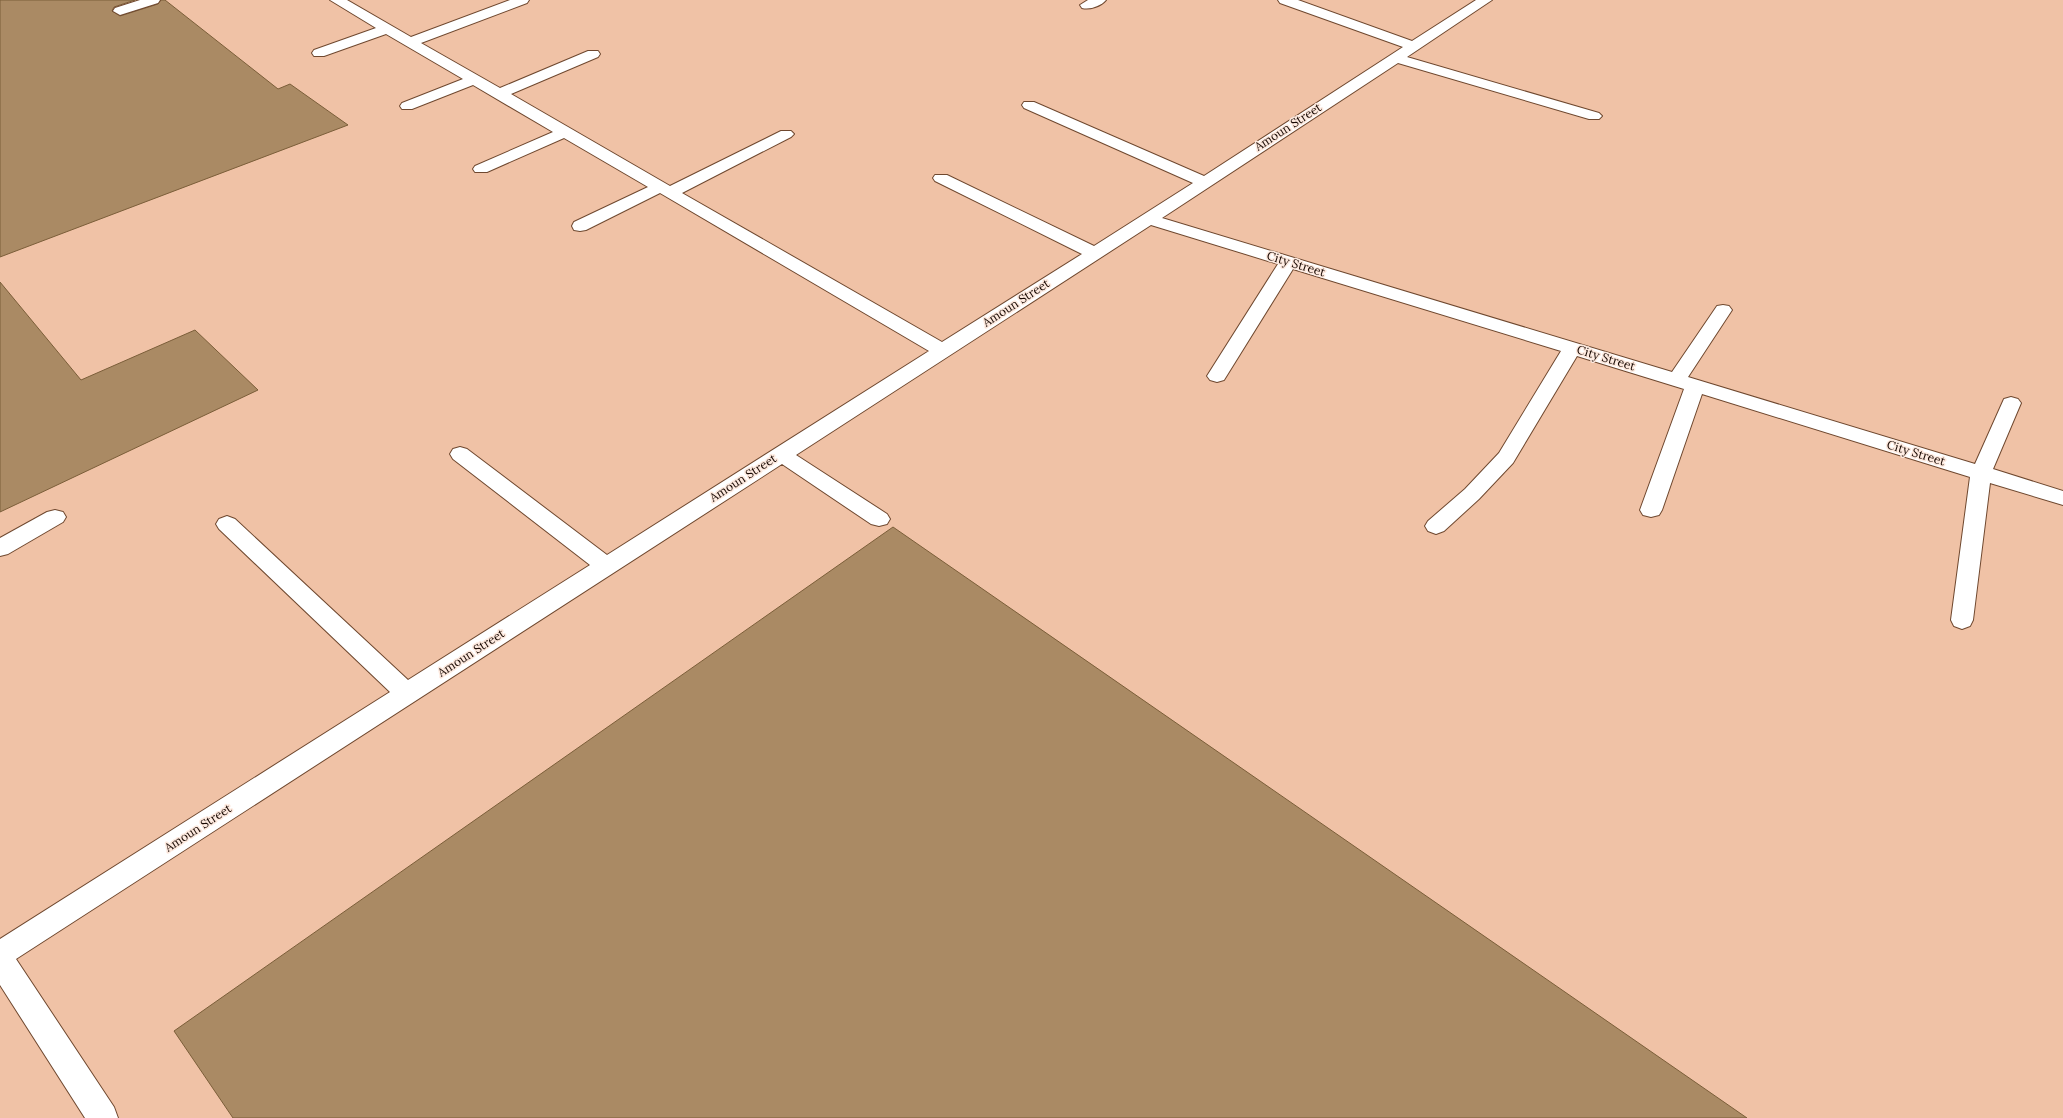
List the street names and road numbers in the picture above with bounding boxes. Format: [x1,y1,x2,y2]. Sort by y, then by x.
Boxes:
street label: Amoun Street [1251,99,1324,154]
street label: City Street [1265,248,1327,280]
street label: Amoun Street [979,275,1052,330]
street label: City Street [1575,342,1637,374]
street label: City Street [1885,437,1947,469]
street label: Amoun Street [706,450,779,505]
street label: Amoun Street [434,625,507,680]
street label: Amoun Street [161,800,234,855]

